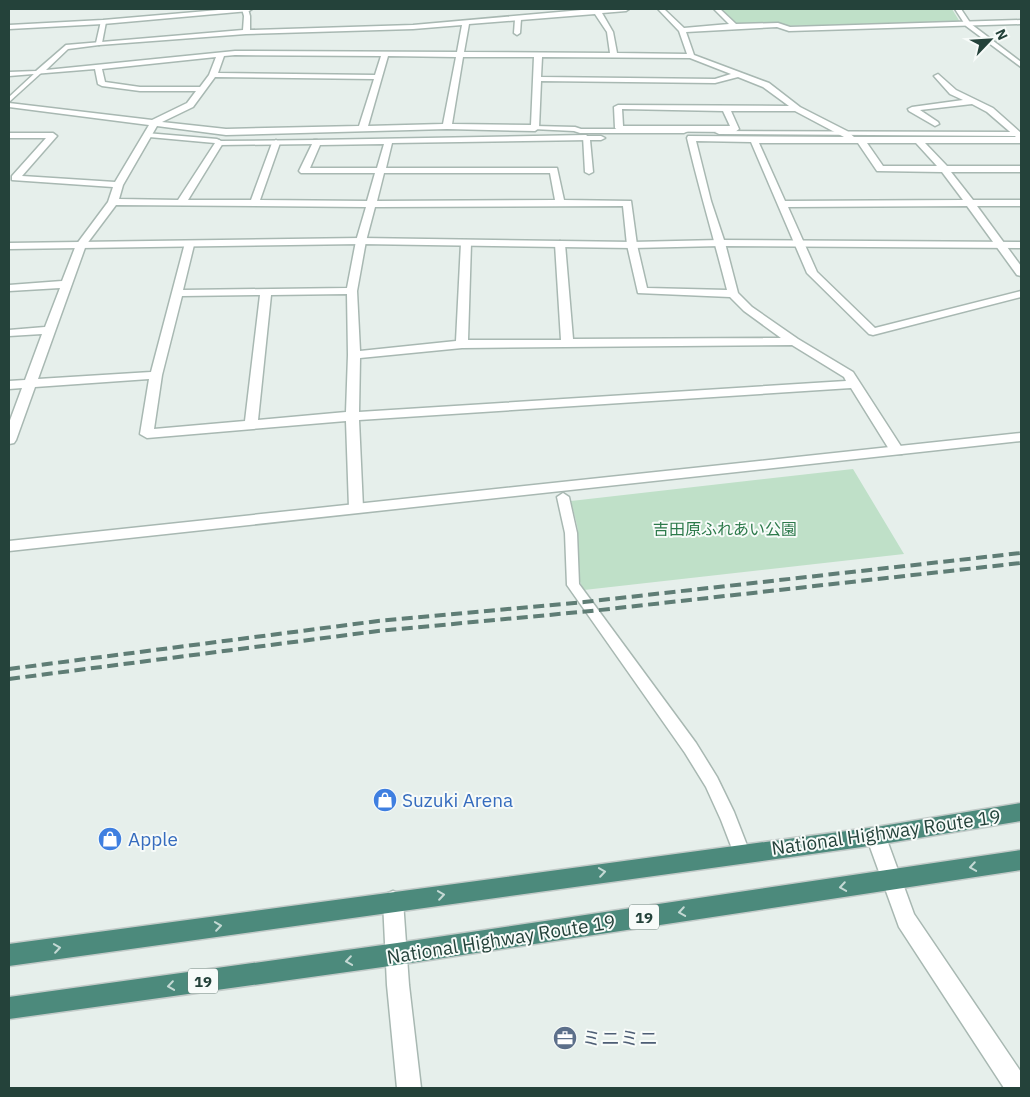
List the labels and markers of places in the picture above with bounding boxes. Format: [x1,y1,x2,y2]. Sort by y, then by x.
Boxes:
shop icon: Suzuki Arena [372,787,398,813]
place label: Suzuki Arena [402,788,513,812]
shop icon: Apple [97,826,123,852]
place label: Apple [128,827,178,851]
office icon: ミニミニ [552,1025,578,1051]
place label: ミニミニ [582,1026,658,1050]

